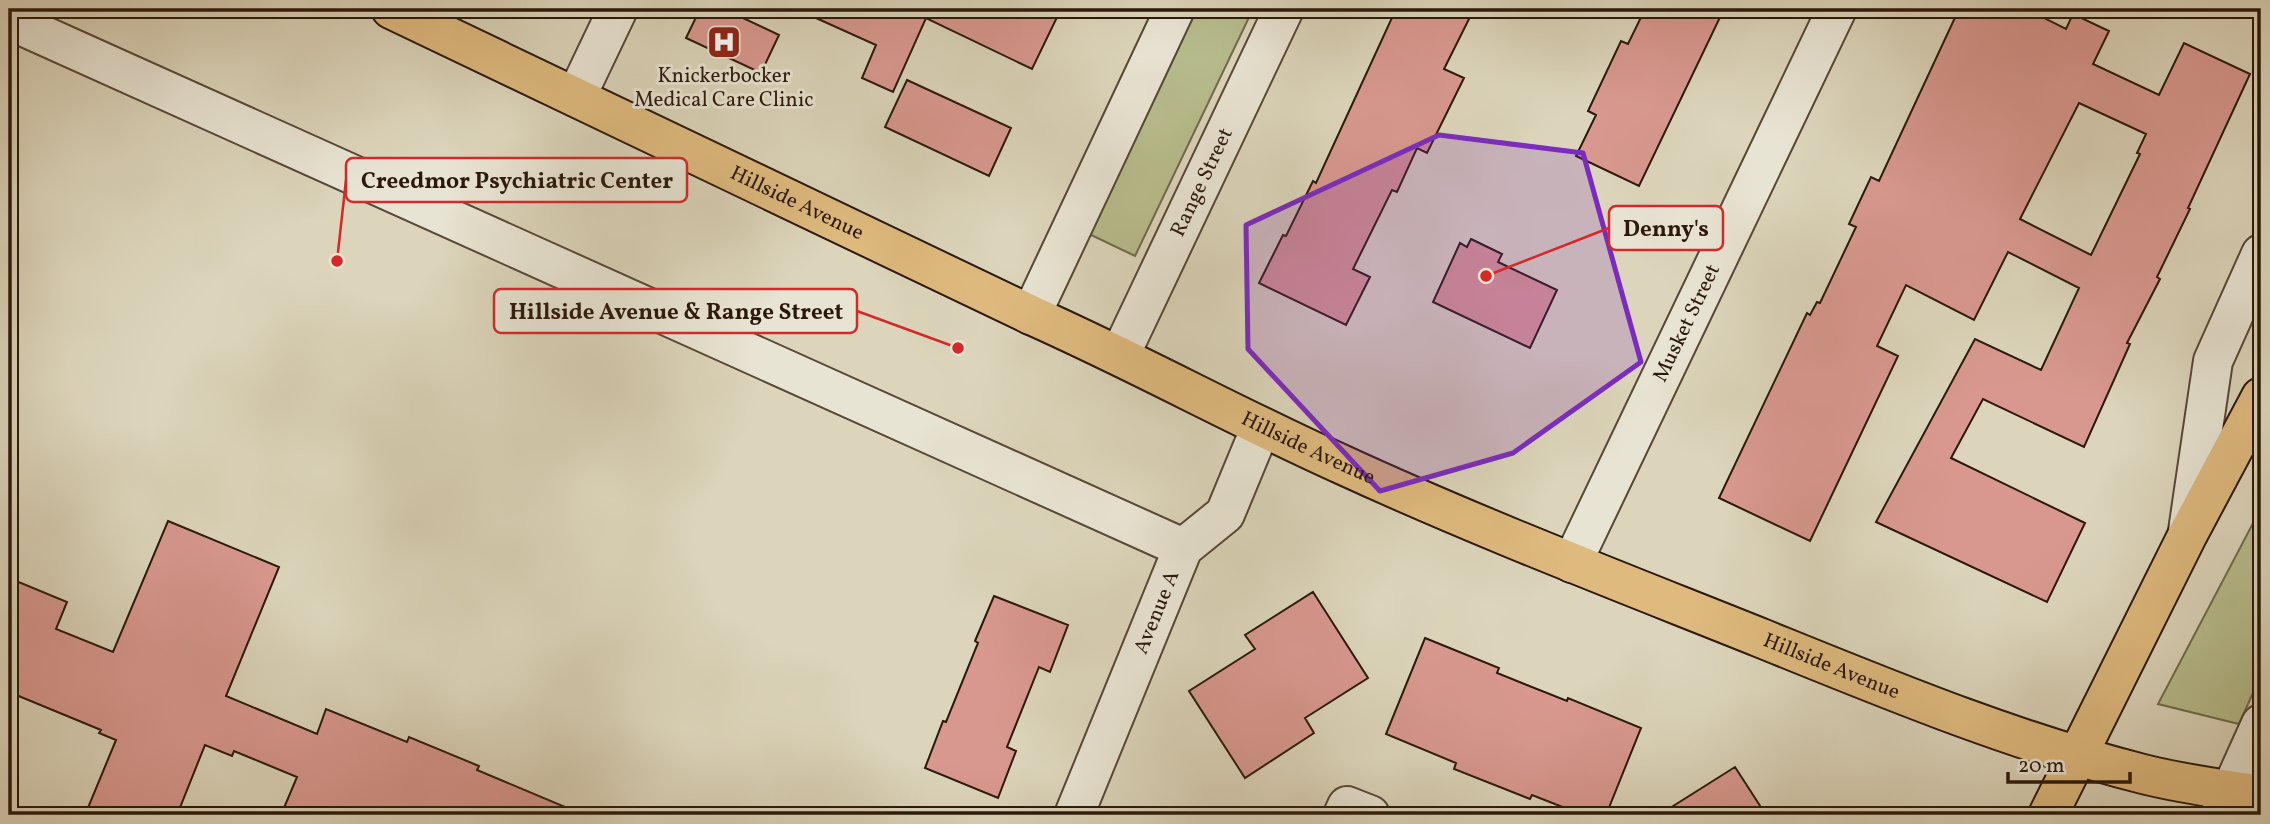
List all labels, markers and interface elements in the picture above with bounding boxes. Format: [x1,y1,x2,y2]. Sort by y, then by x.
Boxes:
hospital icon: Knickerbocker Medical Care Clinic [705,23,743,61]
place label: Knickerbocker Medical Care Clinic [634,62,814,115]
street label: Range Street [1164,123,1240,242]
callout: Creedmor Psychiatric Center [346,158,687,202]
street label: Hillside Avenue [725,159,869,247]
text: Creedmor Psychiatric Center [361,166,673,198]
callout: Denny's [1609,206,1723,250]
text: Denny's [1623,214,1709,246]
street label: Musket Street [1646,259,1727,387]
callout: Hillside Avenue & Range Street [494,289,857,333]
text: Hillside Avenue & Range Street [509,297,843,329]
street label: Hillside Avenue [1236,404,1380,492]
street label: Avenue A [1127,566,1187,658]
street label: Hillside Avenue [1759,626,1904,707]
scale bar [2008,740,2130,784]
text: 20 m [2018,752,2064,781]

